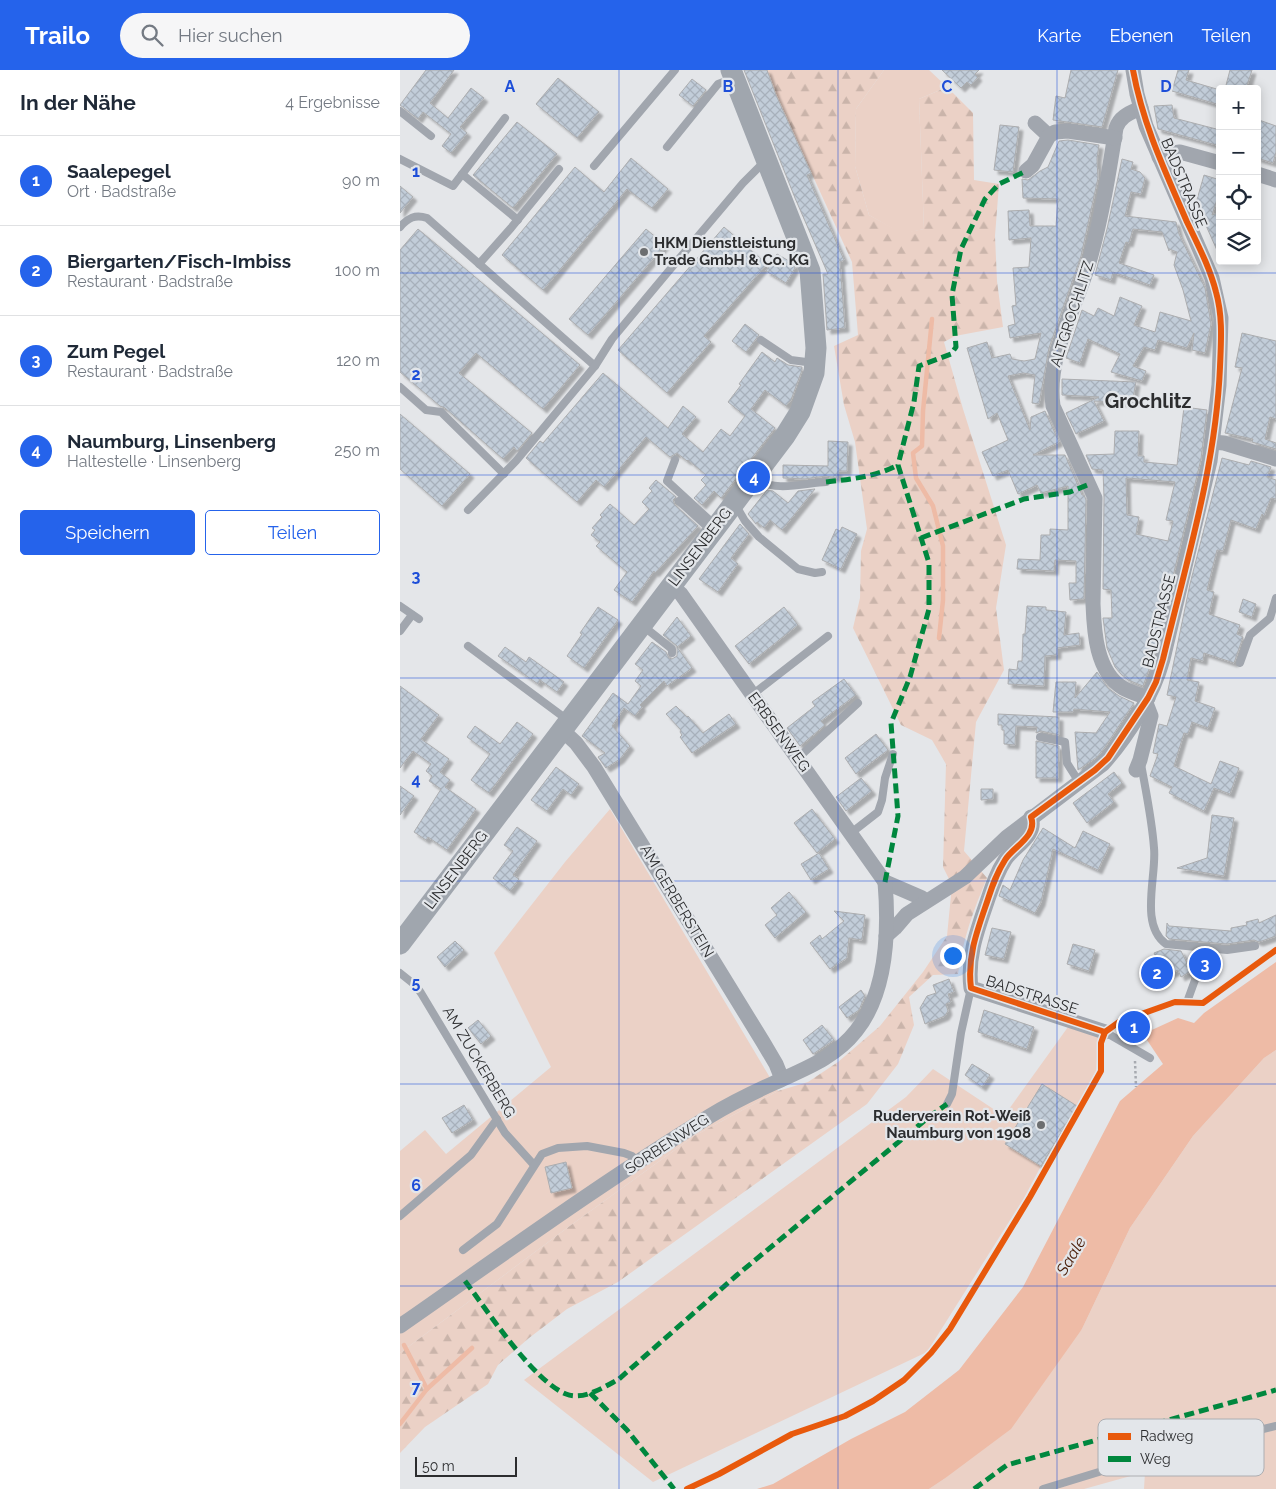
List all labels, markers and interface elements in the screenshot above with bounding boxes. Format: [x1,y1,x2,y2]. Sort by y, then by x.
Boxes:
search box [120,13,470,58]
text: Trailo [25,21,90,50]
icon: search [138,21,166,49]
text: Hier suchen [178,24,283,46]
text: Karte [1037,25,1081,46]
text: Ebenen [1109,25,1174,46]
text: Teilen [1202,25,1251,46]
text: A [505,77,516,96]
text: B [723,77,734,96]
text: C [942,77,953,96]
text: D [1160,77,1172,96]
map controls [1216,85,1261,265]
button: + [1216,85,1261,130]
text: In der Nähe [20,90,136,115]
text: 4 Ergebnisse [285,93,380,112]
button: − [1216,130,1261,175]
street label: BADSTRASSE [1157,135,1211,231]
text: Saalepegel [67,160,171,182]
text: 1 [412,162,420,181]
text: 1 [32,171,40,190]
text: 90 m [342,171,380,190]
button: locate [1216,175,1261,220]
text: Ort · Badstraße [67,182,176,201]
button: layers [1216,220,1261,265]
place label: HKM Dienstleistung Trade GmbH & Co. KG [654,234,809,269]
marker: HKM Dienstleistung Trade GmbH & Co. KG [638,246,650,258]
text: Biergarten/Fisch-Imbiss [67,250,291,272]
street label: ALTGROCHLITZ [1046,259,1098,369]
text: 2 [31,261,41,280]
text: 100 m [335,261,380,280]
text: Restaurant · Badstraße [67,272,233,291]
text: Zum Pegel [67,340,165,362]
text: 3 [32,351,40,370]
text: 120 m [336,351,380,370]
text: Restaurant · Badstraße [67,362,233,381]
text: 2 [411,365,421,384]
district label: Grochlitz [1105,389,1191,413]
text: Naumburg, Linsenberg [67,430,276,452]
text: 4 [31,441,41,460]
text: 250 m [334,441,380,460]
text: Haltestelle · Linsenberg [67,452,241,471]
pin: 4 [738,458,770,496]
street label: LINSENBERG [665,504,735,590]
button: Speichern [20,510,195,555]
button: Teilen [205,510,380,555]
text: 3 [412,567,421,586]
street label: BADSTRASSE [1139,572,1179,670]
street label: ERBSENWEG [744,689,814,775]
text: 4 [411,770,421,789]
street label: LINSENBERG [421,827,491,913]
street label: AM GERBERSTEIN [636,841,718,961]
your location [940,943,966,969]
pin: 3 [1189,945,1221,983]
pin: 2 [1141,954,1173,992]
street label: BADSTRASSE [984,972,1080,1018]
text: 5 [412,973,421,992]
street label: AM ZUCKERBERG [439,1003,519,1121]
pin: 1 [1118,1008,1150,1046]
place label: Ruderverein Rot-Weiß Naumburg von 1908 [873,1107,1031,1142]
street label: SORBENWEG [622,1110,712,1178]
marker: Ruderverein Rot-Weiß Naumburg von 1908 [1035,1119,1047,1131]
text: 6 [411,1176,421,1195]
water label: Saale [1052,1233,1090,1279]
text: 7 [412,1378,421,1397]
legend [1098,1419,1264,1476]
text: Radweg [1140,1428,1193,1444]
text: Weg [1140,1451,1171,1467]
scale bar [415,1454,518,1477]
text: 50 m [422,1458,455,1474]

